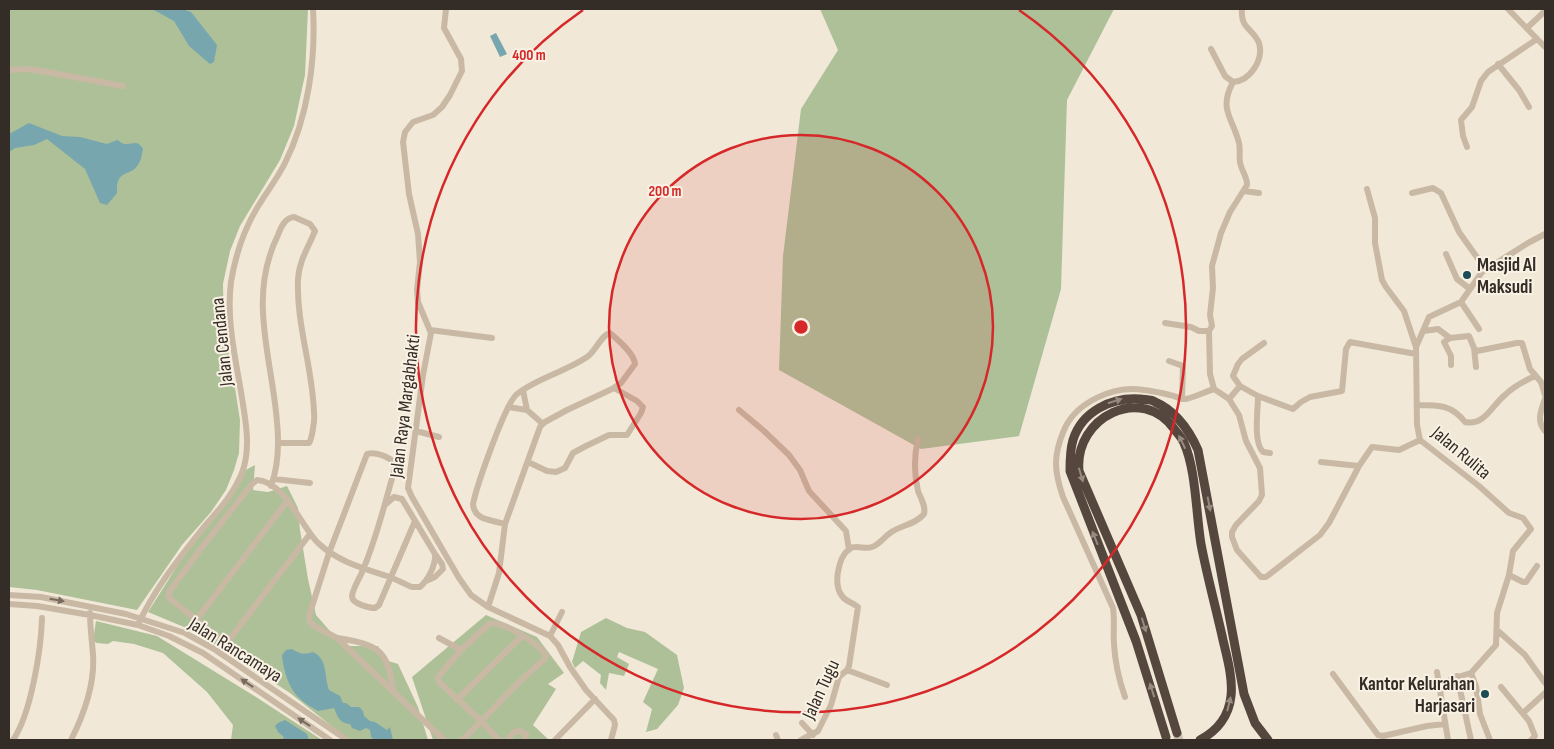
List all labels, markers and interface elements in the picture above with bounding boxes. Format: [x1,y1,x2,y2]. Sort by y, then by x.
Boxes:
text: 400 m [512,46,546,65]
text: 200 m [648,182,682,201]
place label: Masjid Al Maksudi [1477,254,1536,299]
marker: Masjid Al Maksudi [1461,269,1473,281]
street label: Jalan Cendana [206,297,239,388]
centre of rings [792,318,810,336]
street label: Jalan Raya Margabhakti [385,333,426,480]
one-way arrow [1108,397,1123,405]
street label: Jalan Rulita [1426,421,1495,485]
one-way arrow [1178,435,1186,449]
one-way arrow [1078,468,1086,483]
one-way arrow [1205,496,1213,512]
one-way arrow [1091,530,1099,545]
one-way arrow [50,597,66,605]
street label: Jalan Rancamaya [183,612,286,688]
one-way arrow [1141,617,1149,632]
street label: Jalan Tugu [797,656,845,724]
place label: Kantor Kelurahan Harjasari [1359,673,1475,718]
one-way arrow [240,679,254,688]
one-way arrow [1147,683,1155,698]
marker: Kantor Kelurahan Harjasari [1479,688,1491,700]
one-way arrow [1225,696,1233,711]
one-way arrow [297,718,311,727]

